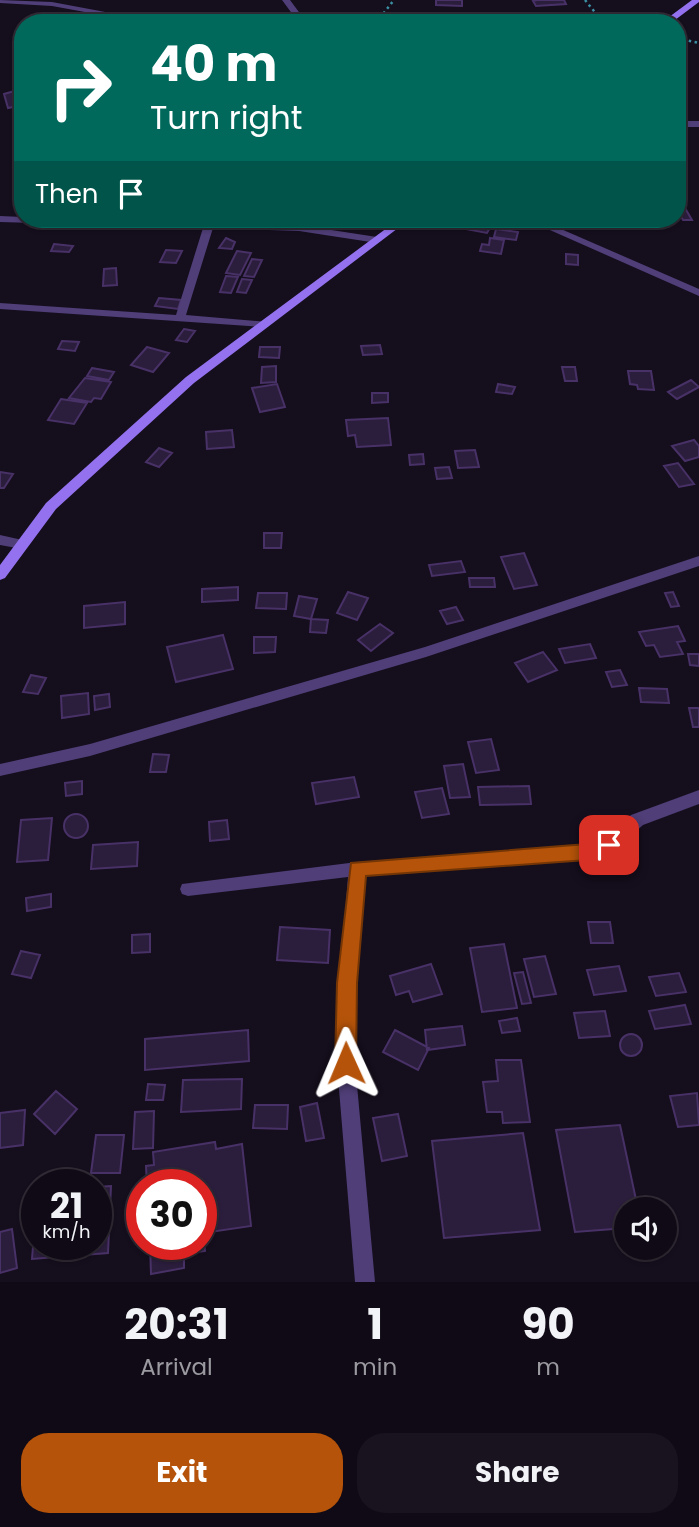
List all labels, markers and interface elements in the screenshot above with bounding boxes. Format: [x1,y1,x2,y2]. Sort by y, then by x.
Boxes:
text: 40 m [150,30,277,98]
icon: right [35,42,126,133]
text: Turn right [150,95,302,140]
icon: arrive [112,175,150,213]
text: Then [35,176,98,212]
pin [579,815,639,875]
icon: arrive [590,826,628,864]
position arrow [309,1026,383,1100]
speed limit sign: 30 [126,1169,217,1260]
text: 21 [50,1181,83,1230]
map controls [614,1197,677,1260]
button: sound [614,1197,677,1260]
text: km/h [43,1219,90,1244]
text: 20:31 [124,1295,229,1354]
text: 1 [367,1295,383,1354]
text: 90 [521,1295,575,1354]
text: Arrival [140,1351,213,1383]
text: min [353,1351,397,1383]
text: m [536,1351,560,1383]
button: Exit [21,1433,343,1513]
button: Share [357,1433,678,1513]

